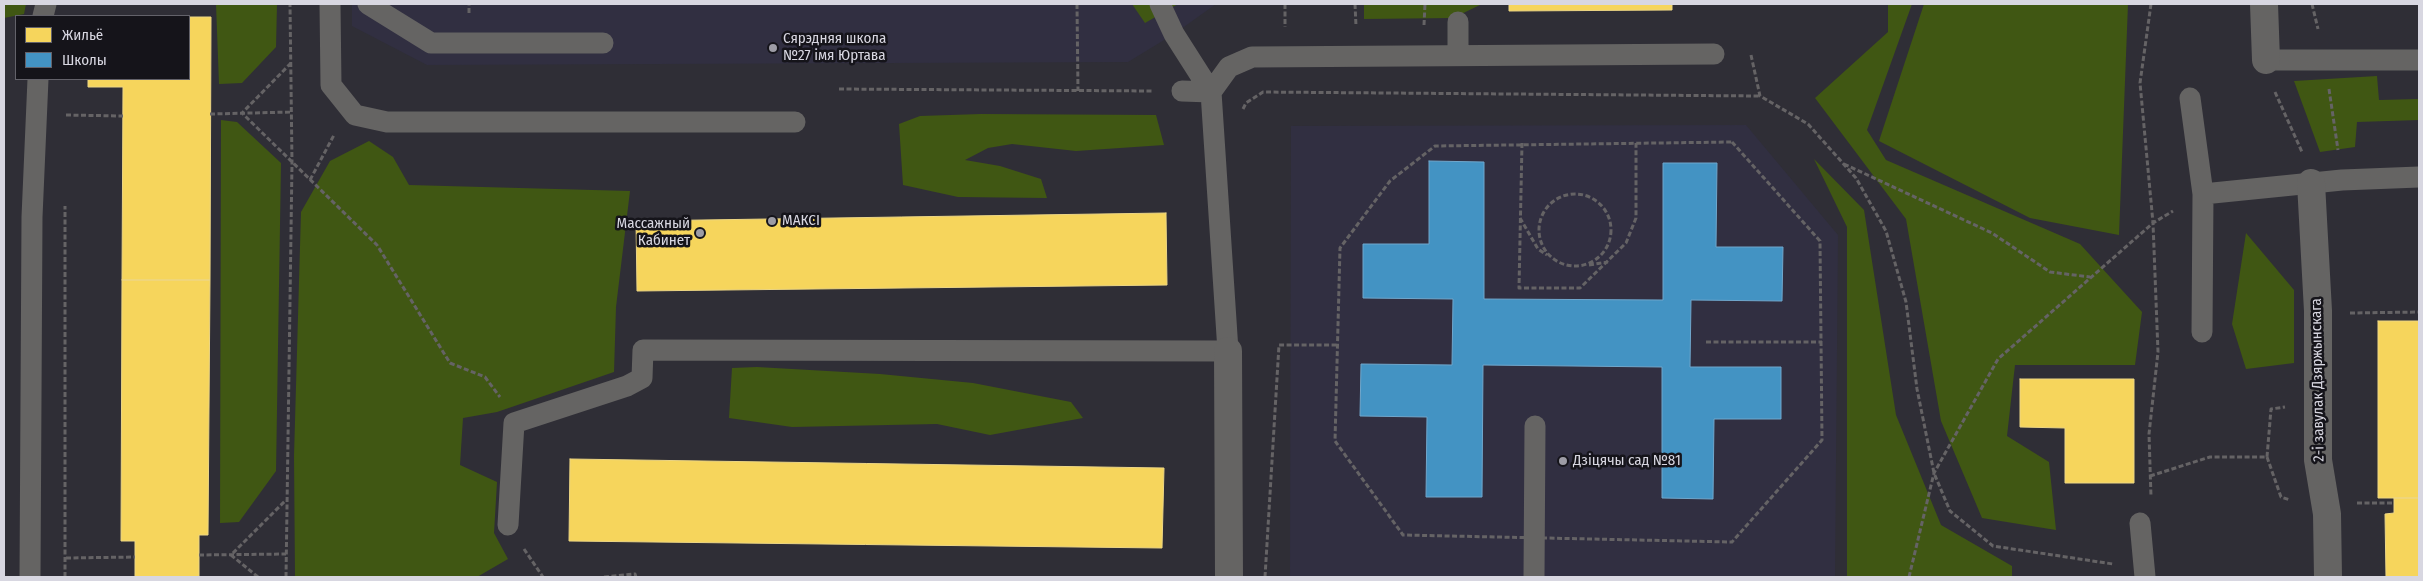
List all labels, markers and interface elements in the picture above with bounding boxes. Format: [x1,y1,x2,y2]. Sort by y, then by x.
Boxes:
legend [15,15,190,80]
text: Жильё [62,26,103,44]
place label: Сярэдняя школа №27 імя Юртава [783,30,886,65]
marker: Сярэдняя школа №27 імя Юртава [767,42,779,54]
text: Школы [62,51,107,69]
place label: МАКСІ [782,212,820,230]
place label: Массажный Кабинет [617,215,690,250]
marker: МАКСІ [766,215,778,227]
marker: Массажный Кабинет [694,227,706,239]
street label: 2-і завулак Дзяржынскага [2308,298,2328,462]
place label: Дзіцячы сад №81 [1573,452,1681,470]
marker: Дзіцячы сад №81 [1557,455,1569,467]

